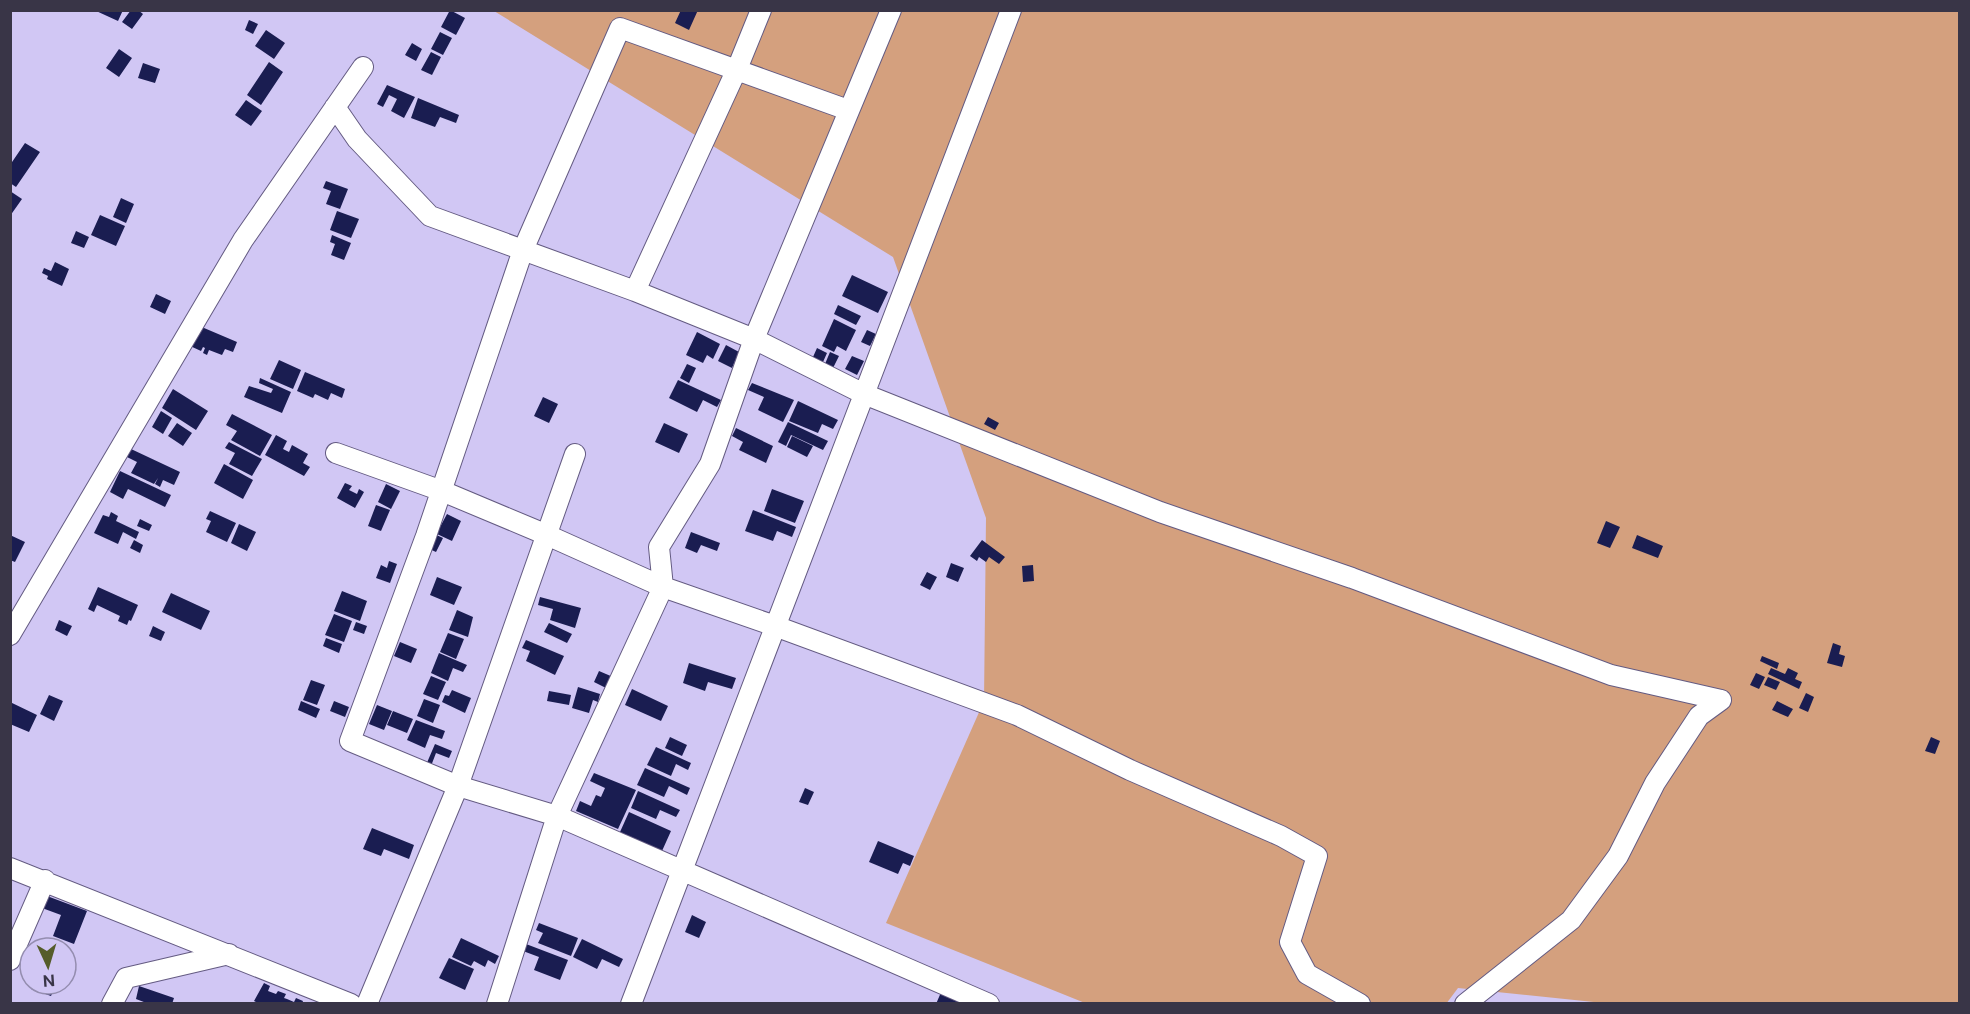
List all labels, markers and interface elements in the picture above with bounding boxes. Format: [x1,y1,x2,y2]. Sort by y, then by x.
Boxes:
north arrow [18,936,78,996]
text: N [42,971,56,990]

